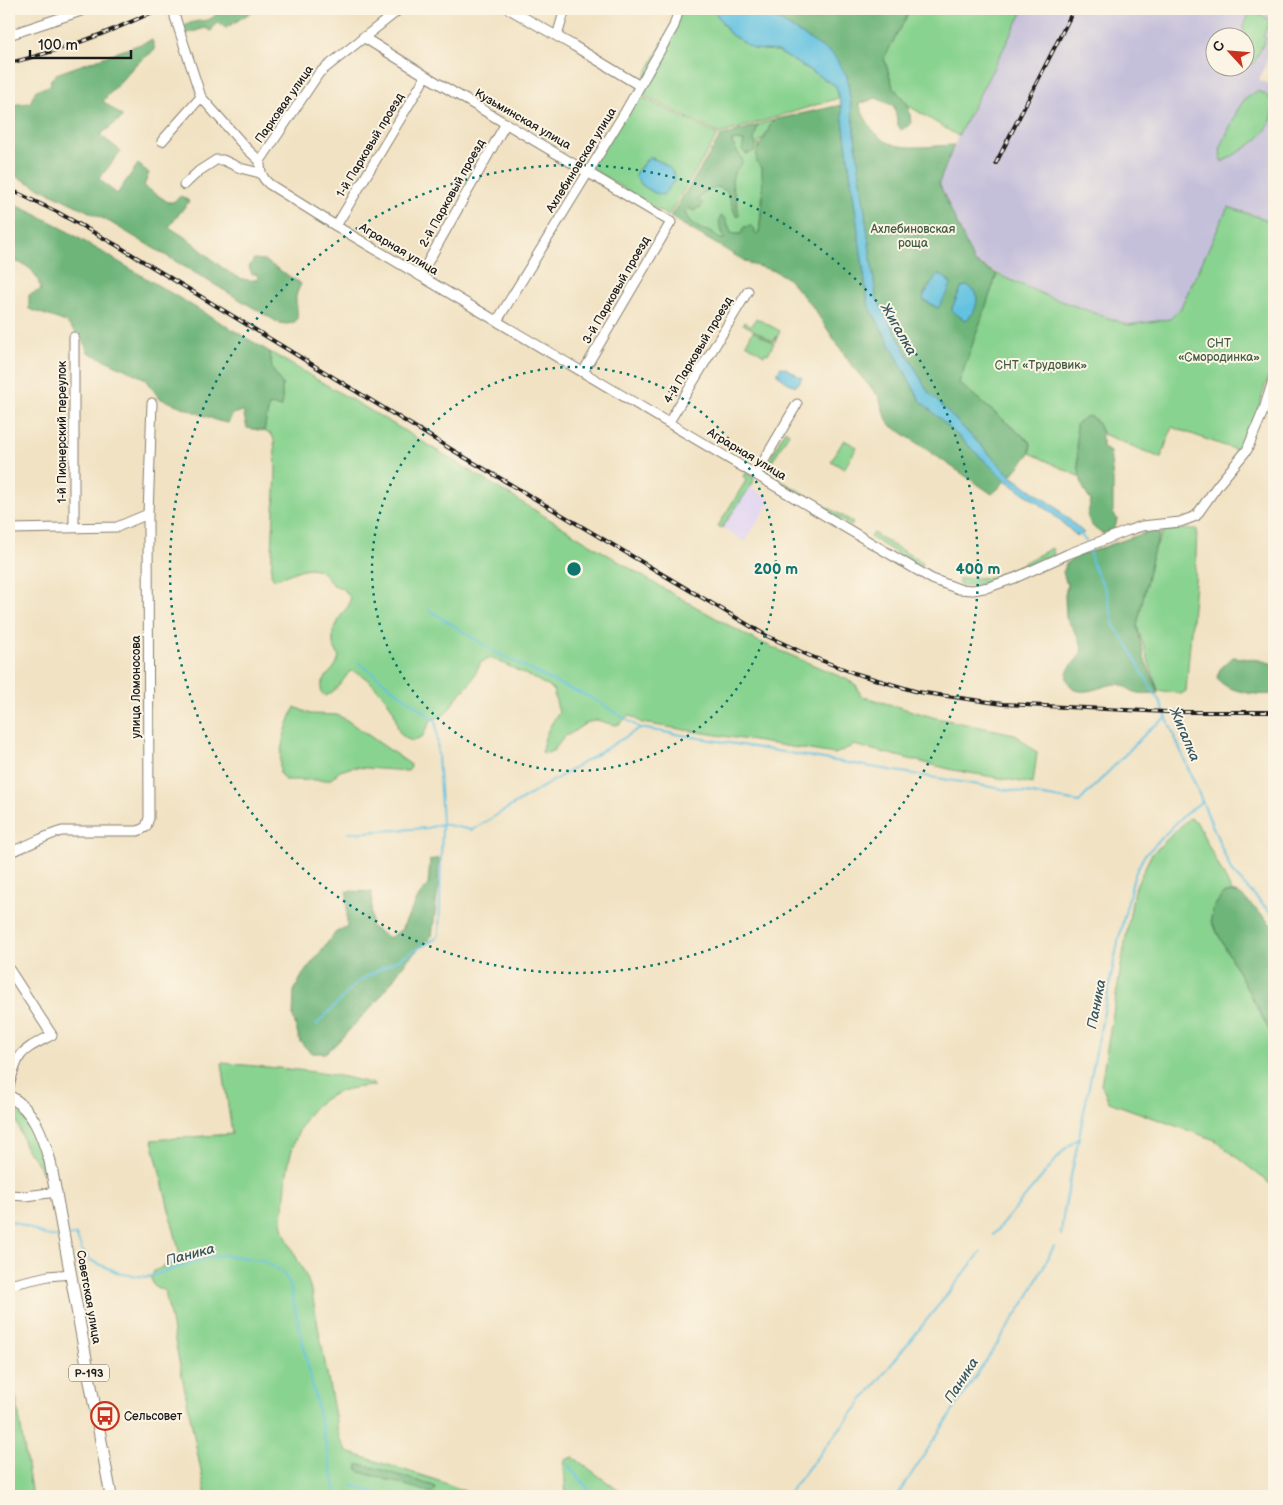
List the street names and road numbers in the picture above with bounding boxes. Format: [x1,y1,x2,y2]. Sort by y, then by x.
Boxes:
street label: Парковая улица [252,62,317,146]
street label: Кузьминская улица [472,86,574,153]
street label: 1-й Парковый проезд [333,90,408,200]
street label: Ахлебиновская улица [542,105,620,216]
street label: 2-й Парковый проезд [416,136,489,250]
street label: Аграрная улица [356,219,441,279]
street label: 3-й Парковый проезд [579,233,654,347]
street label: 4-й Парковый проезд [661,294,737,406]
street label: 1-й Пионерский переулок [55,360,70,503]
street label: Аграрная улица [704,424,789,484]
street label: улица Ломоносова [129,635,144,739]
street label: Советская улица [73,1249,104,1345]
road number: Р-193 [69,1365,109,1382]

